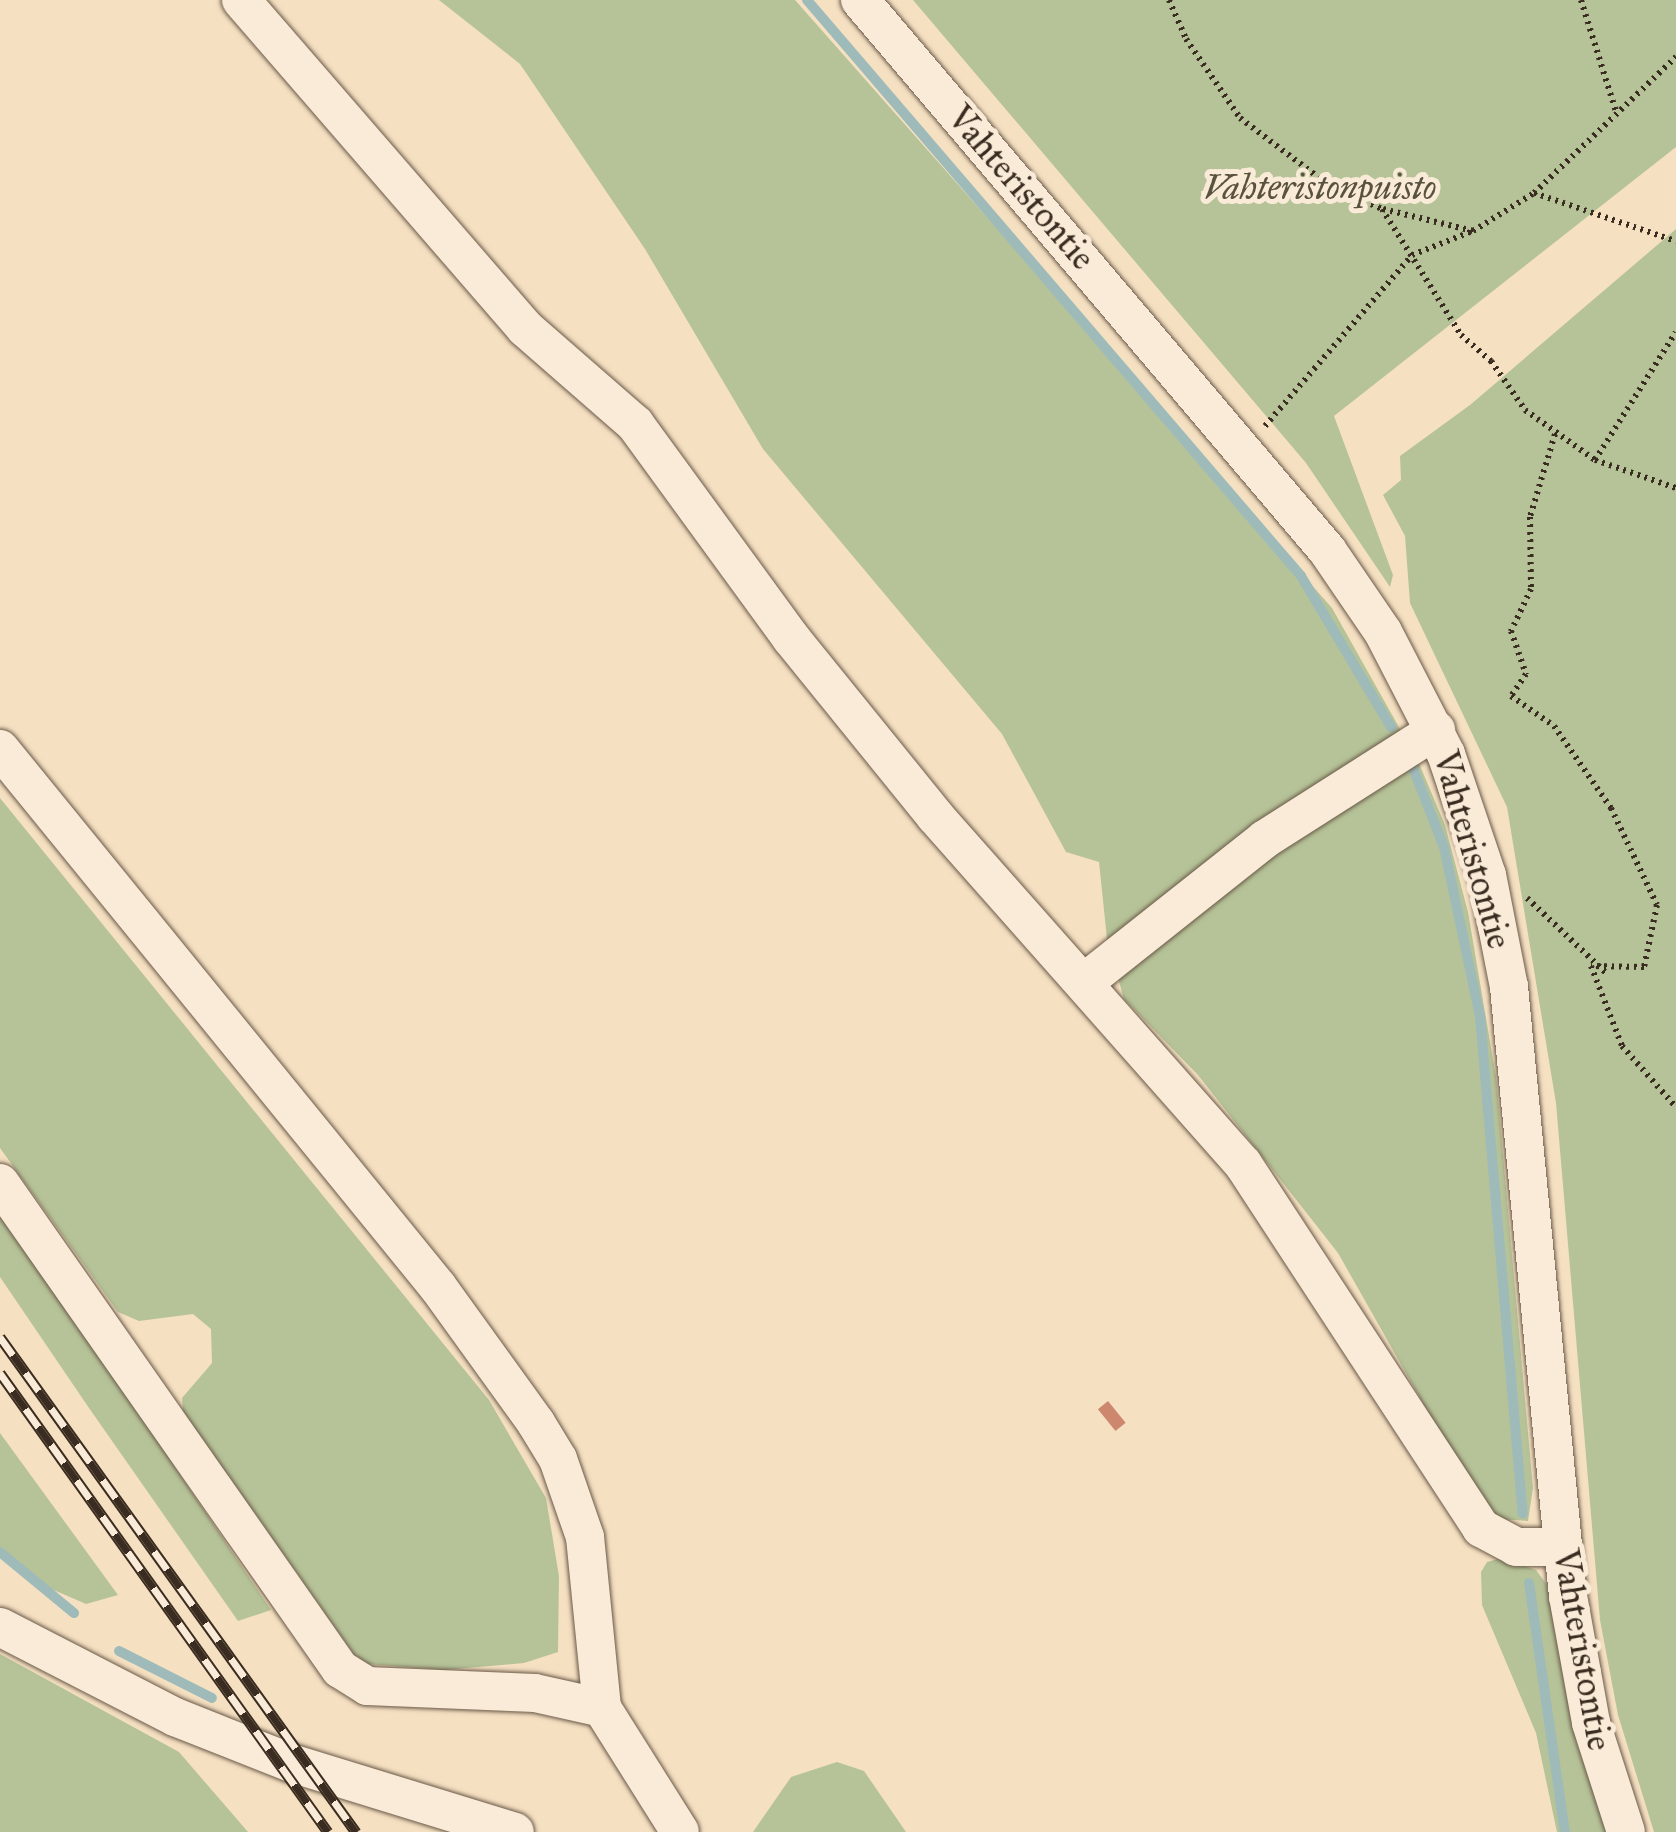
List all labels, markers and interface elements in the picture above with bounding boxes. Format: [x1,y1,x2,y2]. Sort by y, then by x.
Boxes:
street label: Vahteristontie [938,97,1104,279]
park label: Vahteristonpuisto [1204,167,1436,209]
street label: Vahteristontie [1424,746,1520,954]
street label: Vahteristontie [1544,1546,1620,1754]

